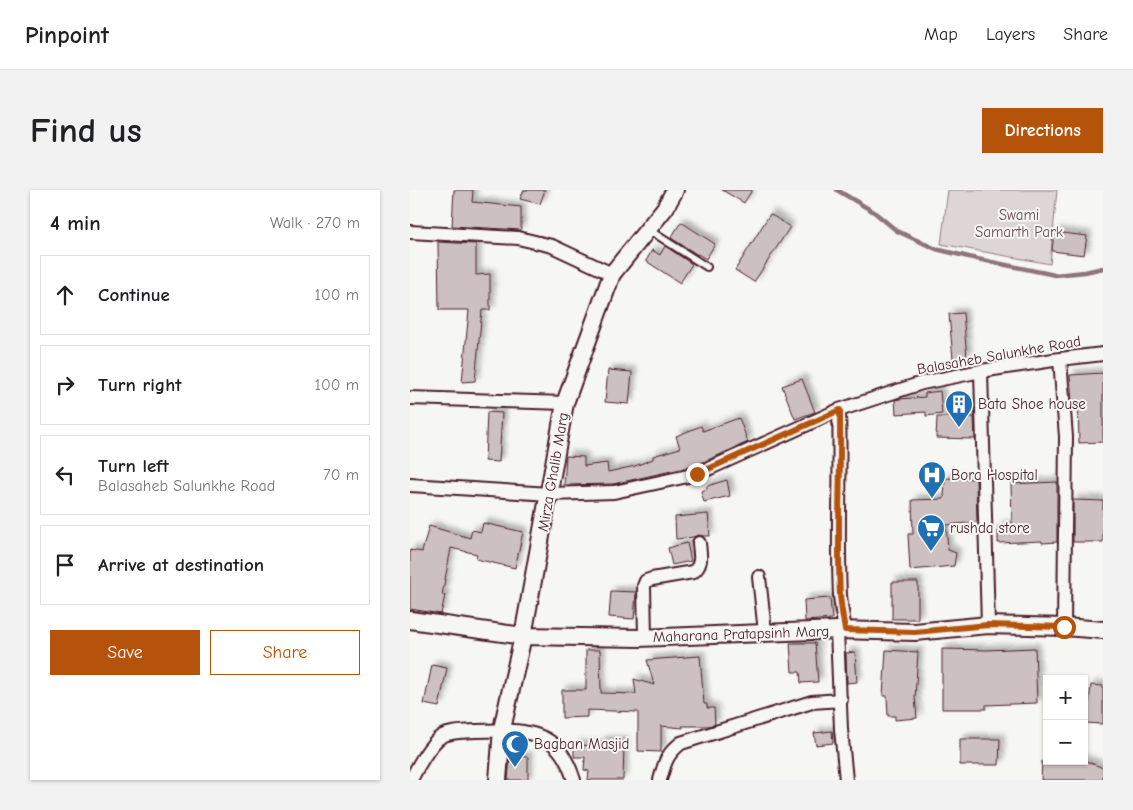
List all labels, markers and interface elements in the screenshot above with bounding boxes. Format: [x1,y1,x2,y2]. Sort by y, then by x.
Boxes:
text: Pinpoint [25,21,109,49]
text: Map [924,24,958,45]
text: Layers [986,24,1035,45]
text: Share [1063,24,1108,45]
button: Directions [982,108,1103,153]
text: Find us [30,110,142,151]
park label: Swami Samarth Park [975,206,1064,241]
text: 4 min [50,211,101,235]
text: Walk · 270 m [270,214,360,232]
icon: ahead [51,281,79,309]
text: Continue [98,284,170,306]
text: 100 m [315,286,359,304]
street label: Balasaheb Salunkhe Road [916,332,1082,378]
icon: right [51,371,79,399]
text: Turn right [98,374,182,396]
text: 100 m [315,376,359,394]
building icon: Bata Shoe house [944,389,974,428]
place label: Bata Shoe house [978,395,1086,413]
street label: Mirza Ghalib Marg [534,411,572,533]
text: Turn left [98,455,169,477]
hospital icon: Bora Hospital [917,460,947,499]
icon: left [51,461,79,489]
route end [686,463,709,486]
text: 70 m [323,466,359,484]
place label: Bora Hospital [951,466,1038,484]
text: Balasaheb Salunkhe Road [98,477,275,495]
supermarket icon: rushda store [916,513,946,552]
place label: rushda store [950,519,1030,537]
icon: arrive [51,551,79,579]
text: Arrive at destination [98,554,264,576]
route start [1053,616,1076,639]
street label: Maharana Pratapsinh Marg [652,622,830,646]
button: Save [50,630,200,675]
button: Share [210,630,360,675]
map controls [1043,675,1088,765]
button: + [1043,675,1088,720]
button: − [1043,720,1088,765]
mosque icon: Bagban Masjid [500,729,530,768]
place label: Bagban Masjid [534,735,630,753]

